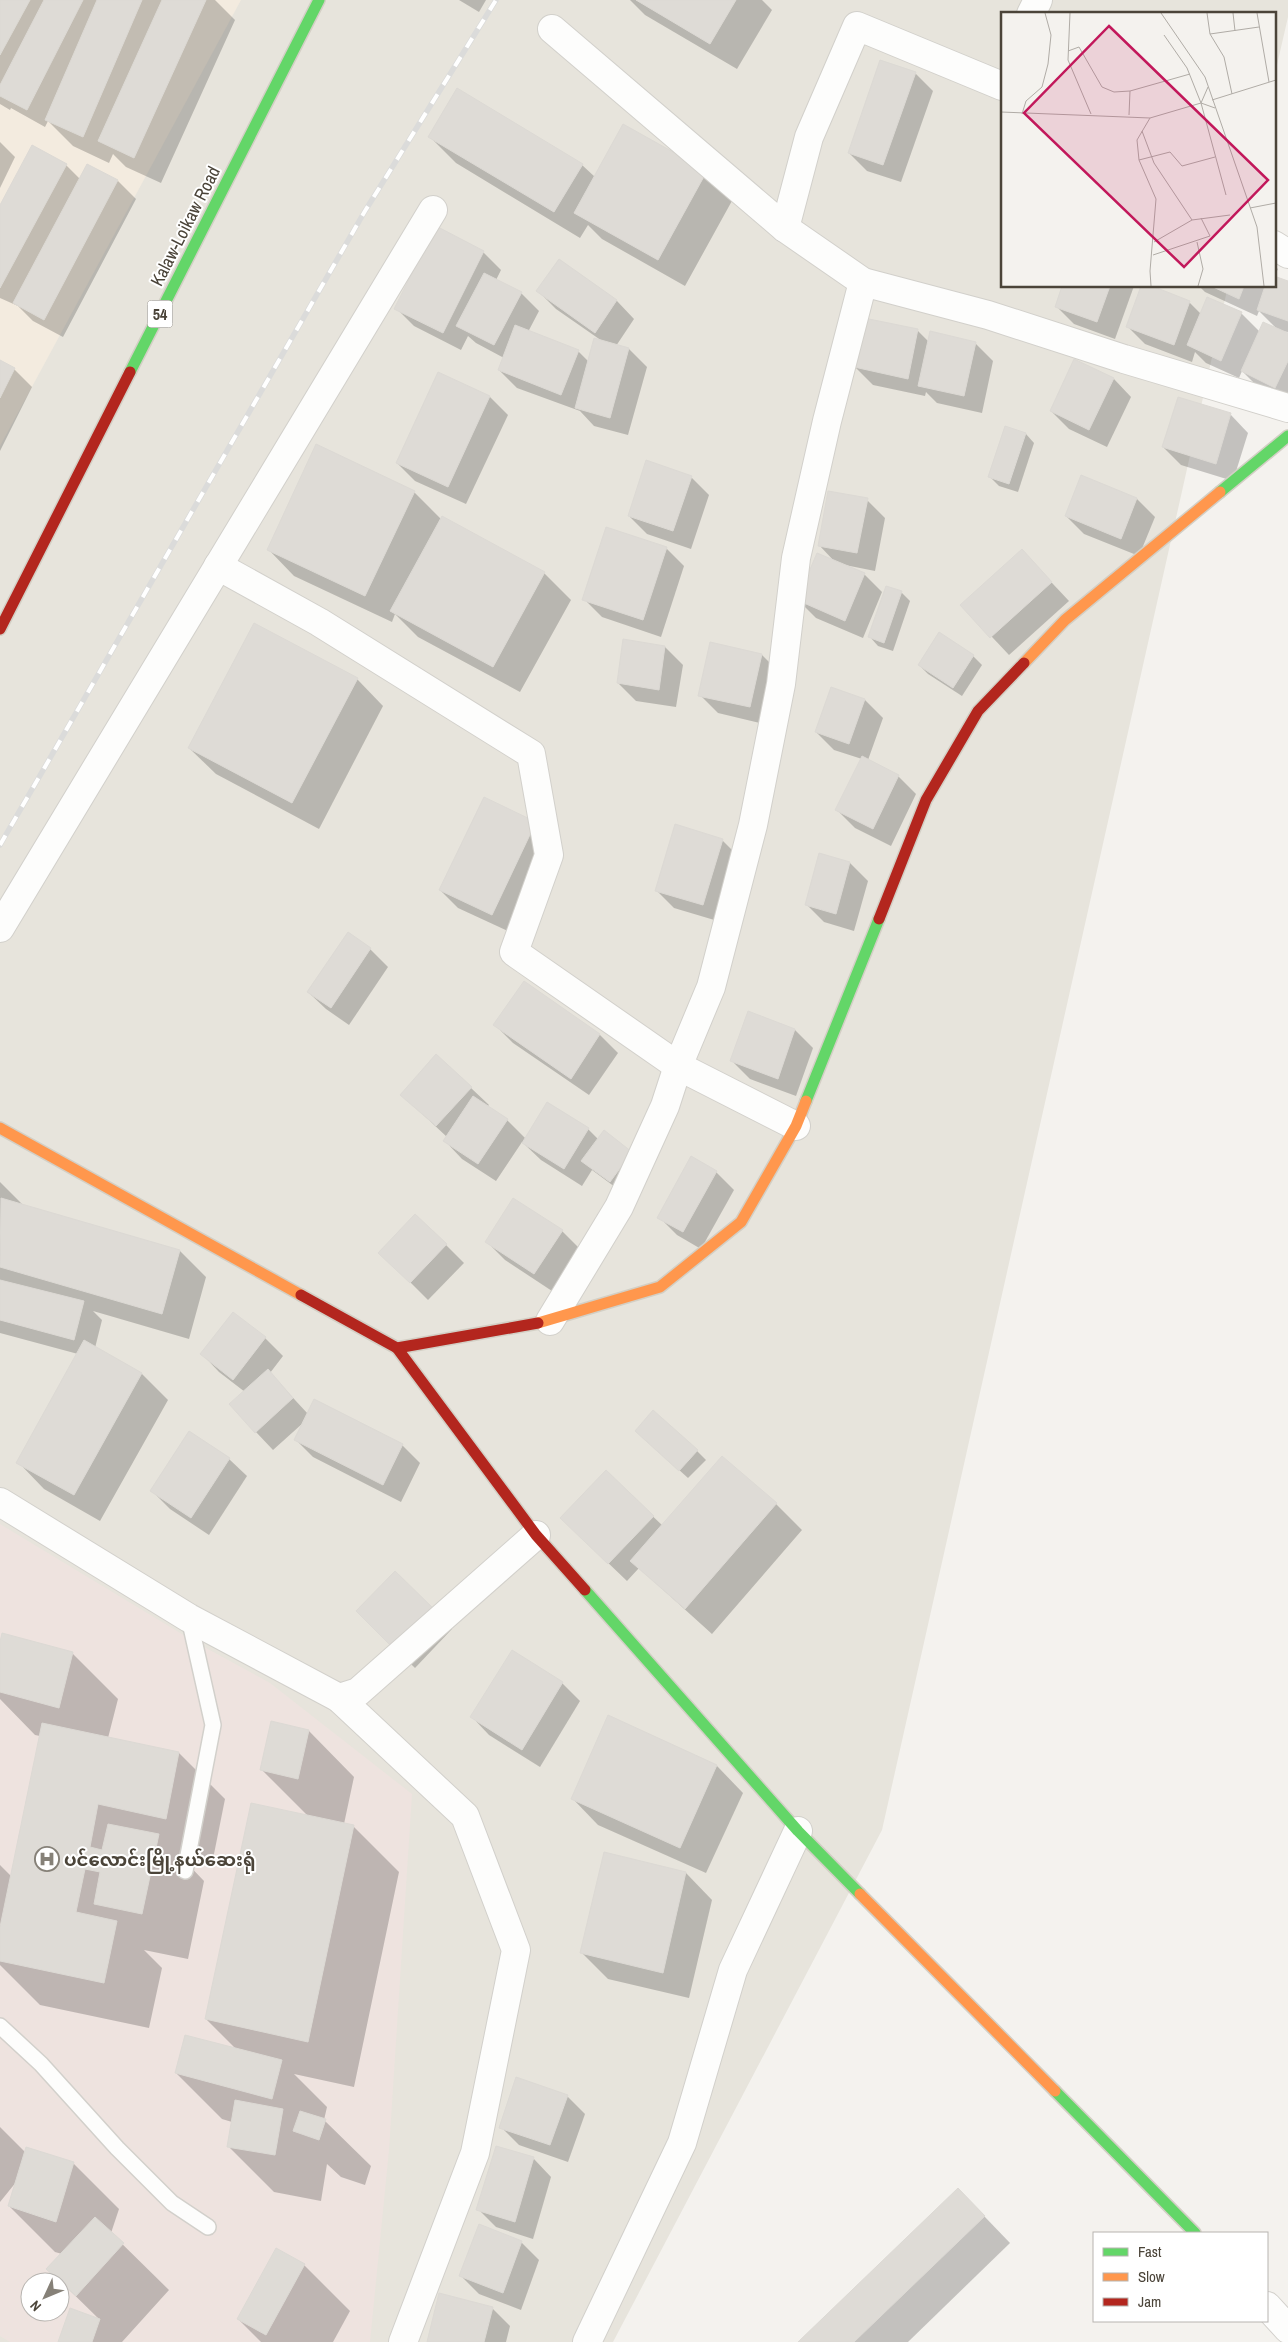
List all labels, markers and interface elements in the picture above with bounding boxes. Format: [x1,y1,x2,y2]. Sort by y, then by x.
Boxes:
inset map [1001,12,1276,288]
street label: Kalaw-Loikaw Road [144,162,226,290]
road number: 54 [148,300,172,328]
hospital icon: ပင်လောင်းမြို့နယ်ဆေးရုံ [34,1846,60,1872]
place label: ပင်လောင်းမြို့နယ်ဆေးရုံ [64,1847,256,1874]
legend [1093,2232,1268,2322]
text: Fast [1138,2241,1162,2262]
text: Slow [1138,2266,1165,2287]
north arrow [20,2272,70,2322]
text: Jam [1138,2291,1161,2312]
text: N [26,2297,45,2315]

